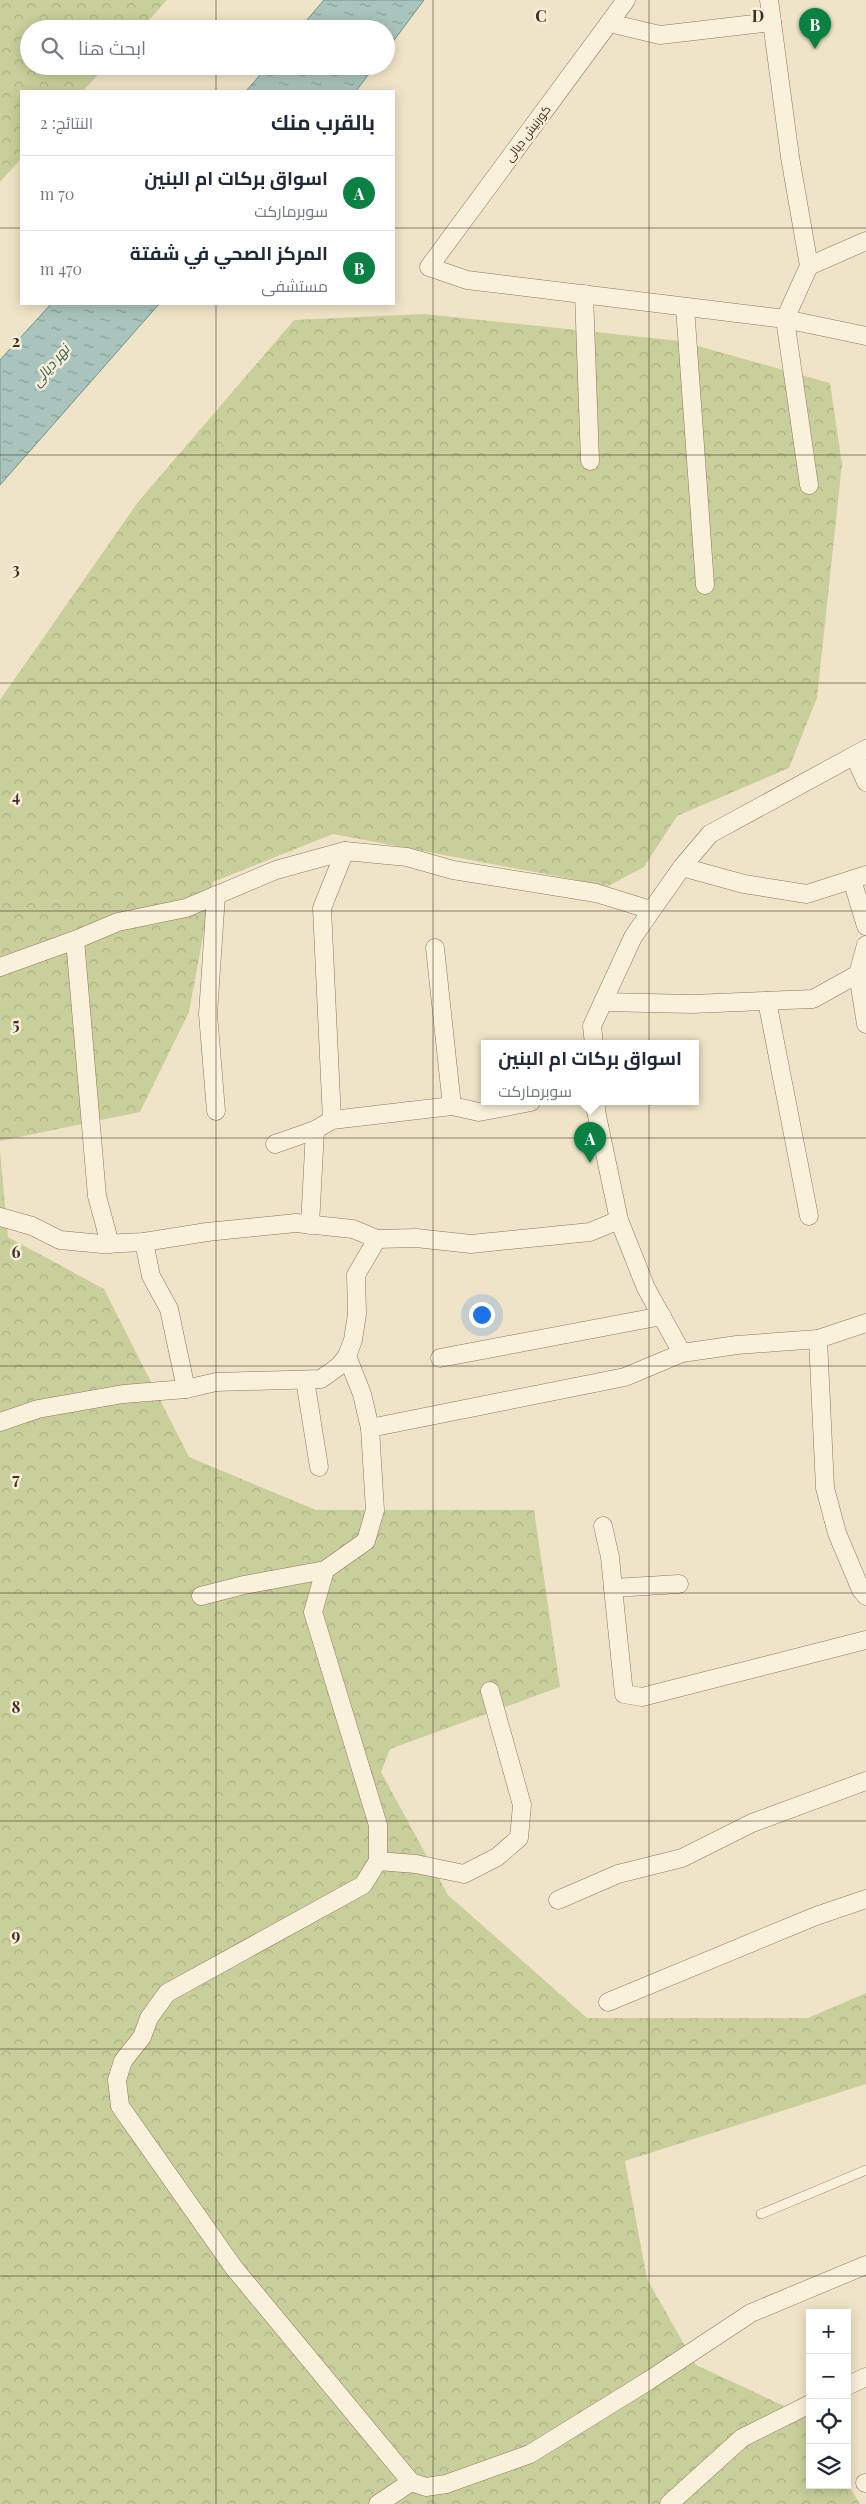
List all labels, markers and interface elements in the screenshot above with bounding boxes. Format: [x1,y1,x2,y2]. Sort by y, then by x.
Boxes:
text: C [535,5,547,26]
text: D [752,5,764,26]
pin: B [799,8,831,49]
search box [20,20,395,75]
icon: search [38,34,66,62]
text: ابحث هنا [78,34,146,60]
street label: كورنيش ديالى [500,101,554,165]
text: بالقرب منك [271,107,375,135]
text: النتائج: 2 [40,112,93,133]
text: اسواق بركات ام البنين [144,164,328,190]
text: 70 m [40,183,74,204]
text: A [354,183,364,204]
text: سوبرماركت [254,200,328,221]
text: المركز الصحي في شفتة [130,239,328,265]
text: 470 m [40,258,82,279]
text: B [354,258,364,279]
text: مستشفى [261,275,328,296]
text: 2 [12,330,20,351]
water label: نهر ديالى [27,339,74,390]
text: 3 [12,558,20,579]
text: 4 [12,785,20,806]
text: 5 [12,1013,20,1034]
popup [481,1040,699,1105]
text: اسواق بركات ام البنين [498,1044,682,1070]
text: سوبرماركت [498,1080,572,1101]
pin: A [574,1122,606,1163]
text: 6 [12,1241,21,1262]
your location [469,1302,495,1328]
text: 7 [12,1468,20,1489]
text: 8 [12,1696,21,1717]
text: 9 [12,1924,21,1945]
map controls [806,2309,851,2489]
button: + [806,2309,851,2354]
button: − [806,2354,851,2399]
button: locate [806,2399,851,2444]
button: layers [806,2444,851,2489]

